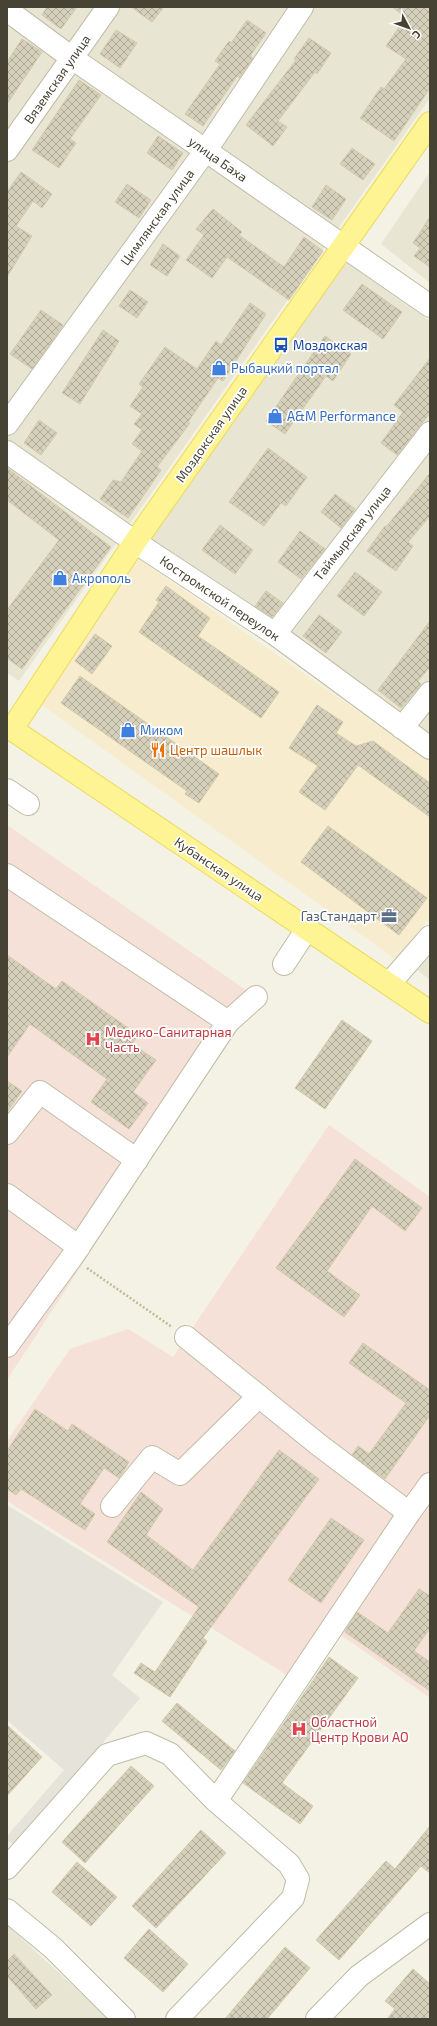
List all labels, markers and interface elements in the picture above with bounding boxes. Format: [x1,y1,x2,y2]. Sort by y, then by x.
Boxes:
north arrow [389,8,429,48]
text: С [410,28,424,42]
street label: Вяземская улица [20,31,94,127]
street label: улица Баха [185,133,251,185]
street label: Цимлянская улица [117,166,197,268]
bus stop icon: Моздокская [272,336,290,354]
place label: Моздокская [293,337,368,353]
shop icon: Рыбацкий портал [210,359,228,377]
place label: Рыбацкий портал [231,360,339,376]
street label: Моздокская улица [172,383,250,485]
shop icon: A&M Performance [266,407,284,425]
place label: A&M Performance [287,408,396,424]
street label: Таймырская улица [310,482,394,584]
street label: Костромской переулок [157,552,283,644]
shop icon: Акрополь [51,569,69,587]
place label: Акрополь [72,570,131,586]
shop icon: Миком [119,721,137,739]
place label: Миком [140,722,183,738]
restaurant icon: Центр шашлык [149,741,167,759]
place label: Центр шашлык [170,742,262,758]
street label: Кубанская улица [172,833,266,905]
office icon: ГазСтандарт [380,907,398,925]
place label: ГазСтандарт [301,908,378,924]
place label: Медико-Санитарная Часть [105,1024,231,1055]
hospital icon: Медико-Санитарная Часть [84,1030,102,1048]
place label: Областной Центр Крови АО [311,1714,409,1745]
hospital icon: Областной Центр Крови АО [290,1720,308,1738]

